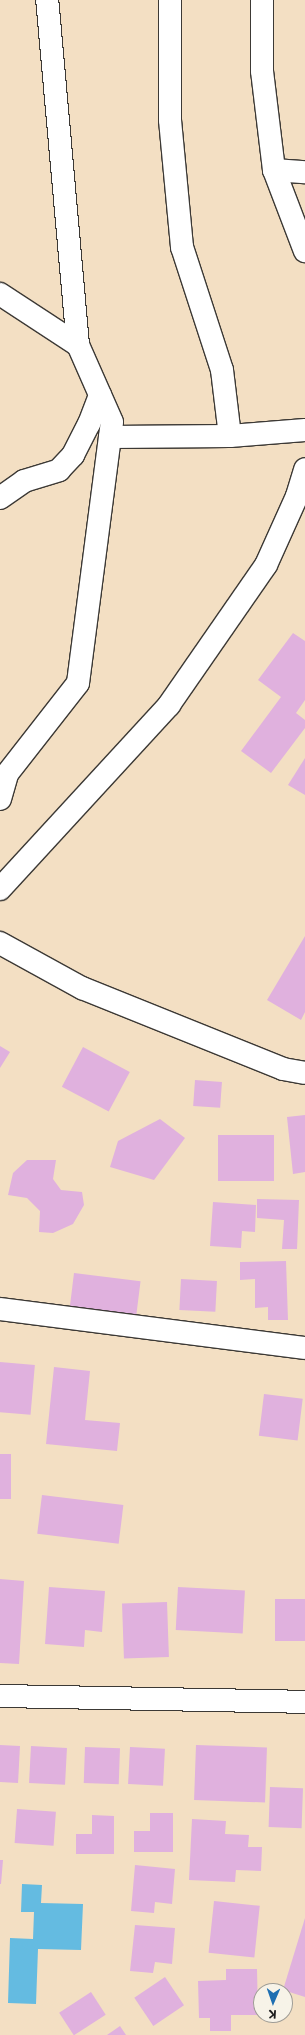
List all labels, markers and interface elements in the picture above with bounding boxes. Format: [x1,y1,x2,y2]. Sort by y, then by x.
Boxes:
north arrow [253,1983,293,2023]
text: K [268,2006,277,2023]

